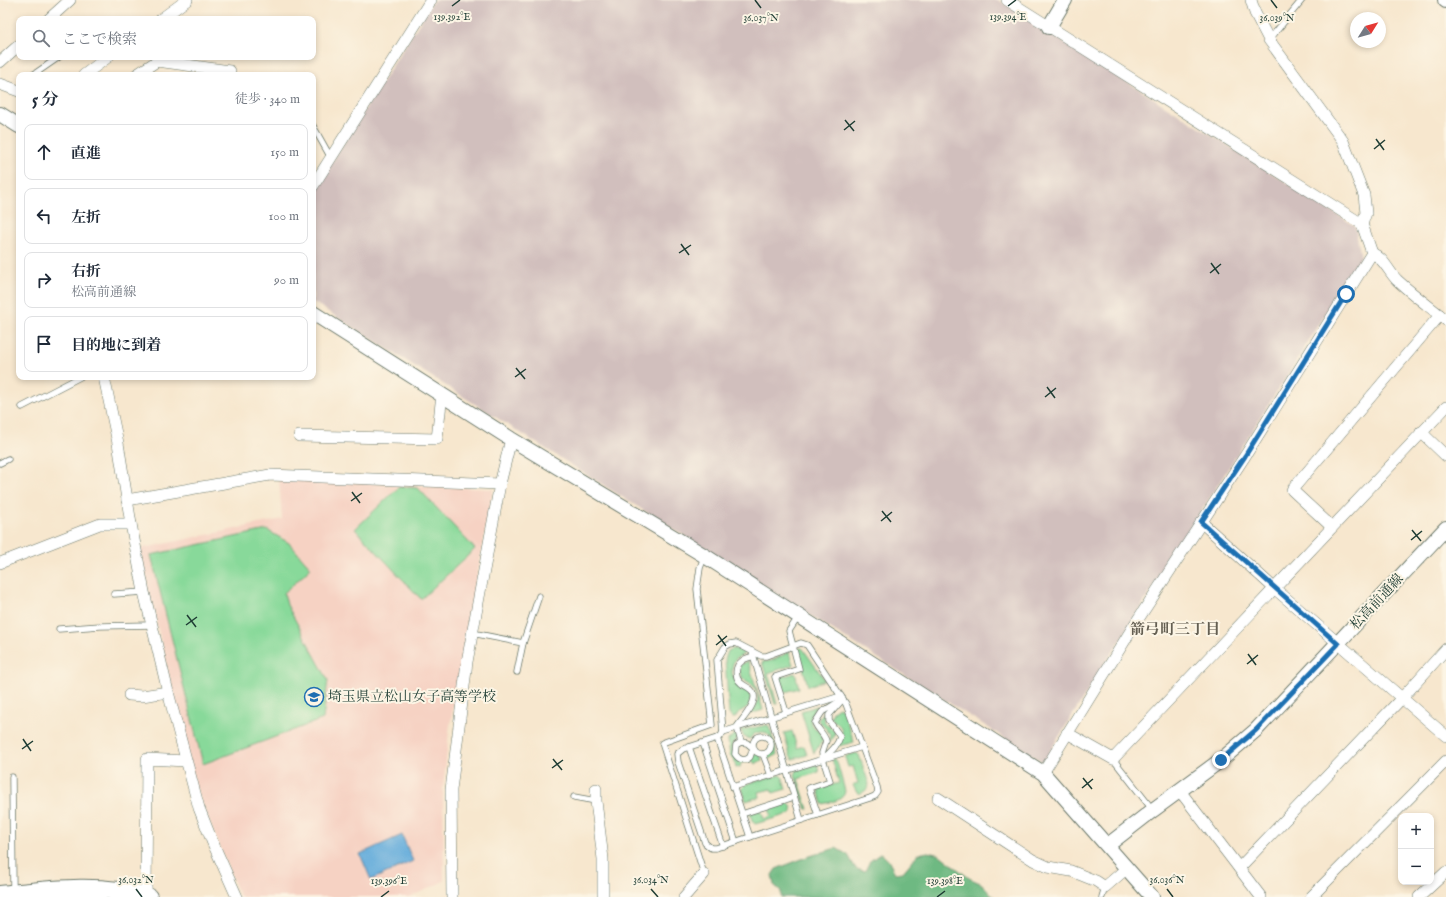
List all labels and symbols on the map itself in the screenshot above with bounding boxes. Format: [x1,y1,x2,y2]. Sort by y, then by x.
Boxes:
text: 139.392°E [434,11,470,24]
text: 139.394°E [989,11,1027,24]
text: 36.037°N [743,12,779,25]
text: 36.039°N [1260,12,1295,25]
north arrow [1350,12,1386,48]
route start [1337,285,1355,303]
street label: 松高前通線 [1347,570,1407,634]
district label: 箭弓町三丁目 [1130,620,1220,639]
school or university icon: 埼玉県立松山女子高等学校 [303,686,325,708]
place label: 埼玉県立松山女子高等学校 [328,688,496,706]
route end [1212,751,1230,769]
text: 36.032°N [118,874,154,887]
text: 36.034°N [633,874,669,887]
text: 36.036°N [1150,874,1185,887]
text: 139.396°E [371,875,407,888]
text: 139.398°E [927,875,963,888]

